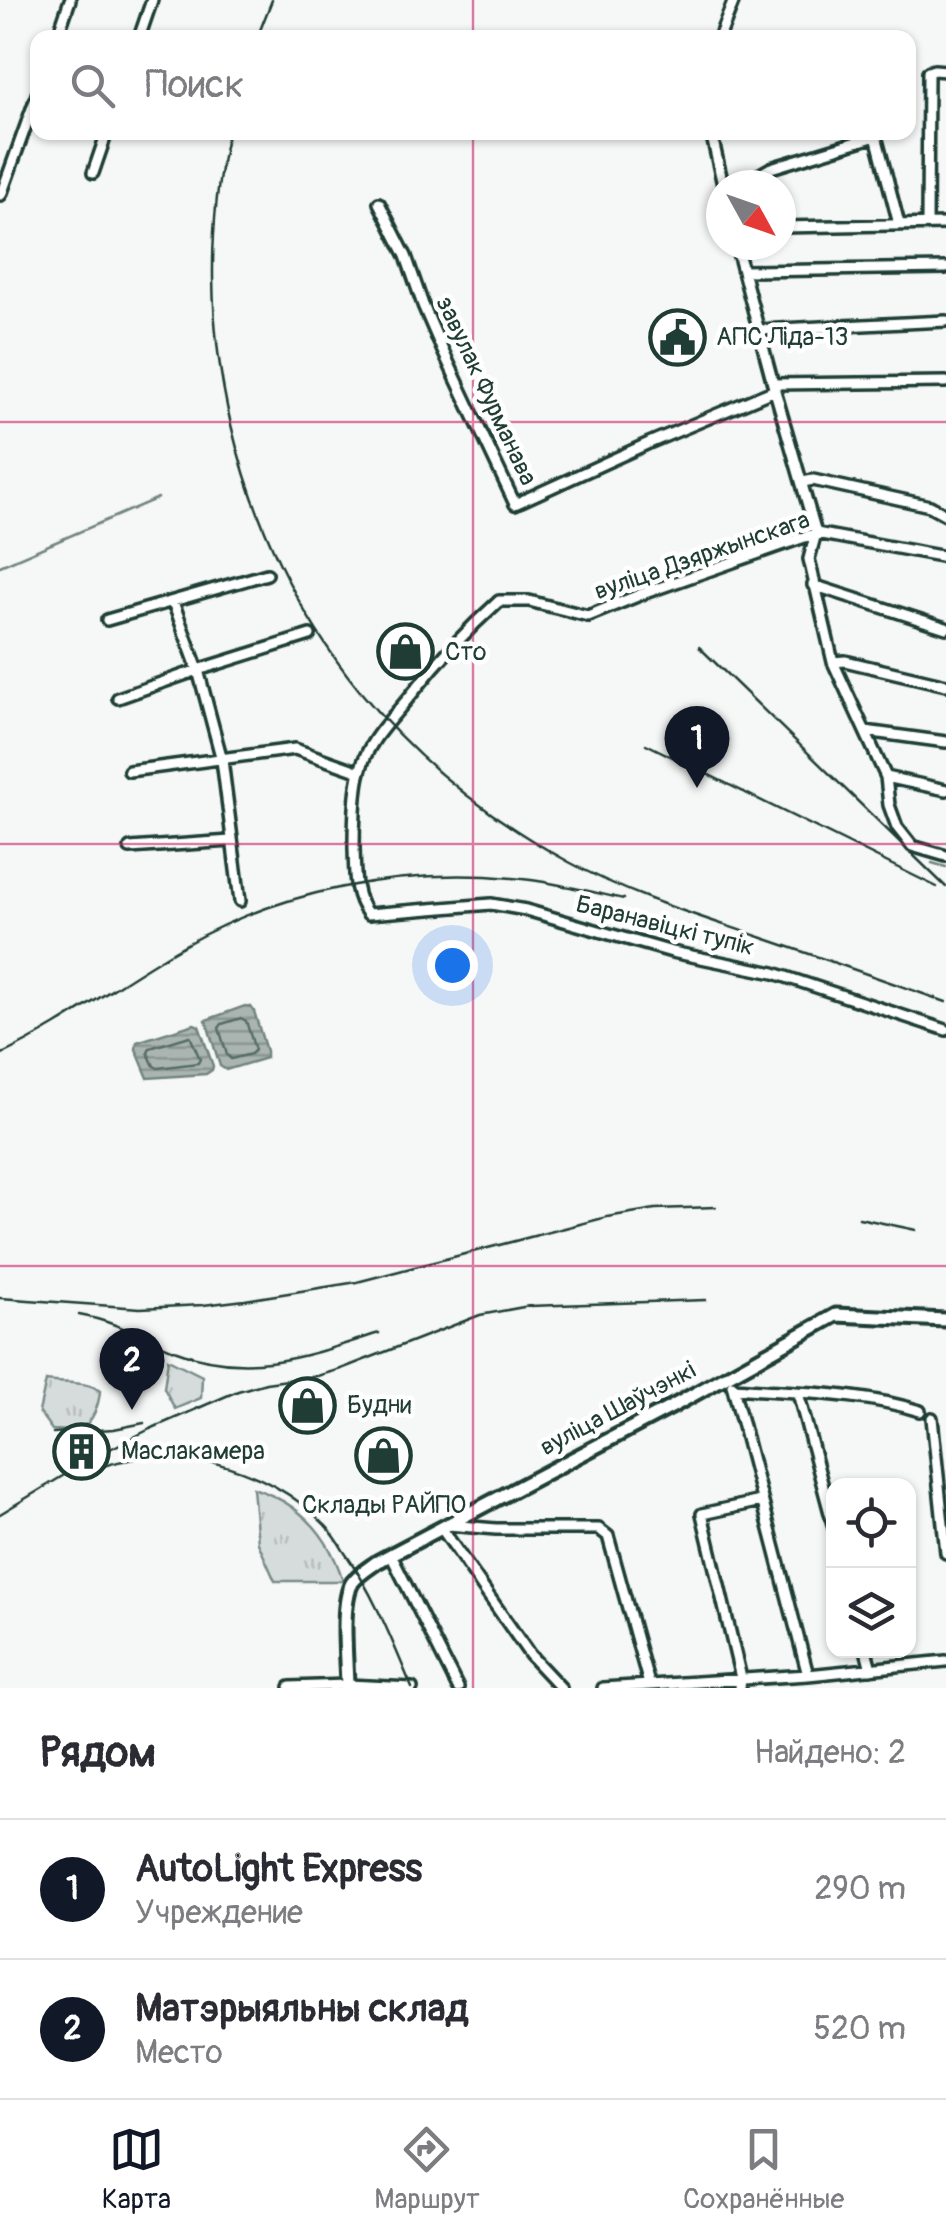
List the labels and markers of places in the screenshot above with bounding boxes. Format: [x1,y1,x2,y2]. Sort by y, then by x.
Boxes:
public building icon: АПС Ліда-13 [647,307,707,367]
place label: АПС Ліда-13 [716,322,849,353]
shop icon: Сто [376,622,436,682]
place label: Сто [445,637,486,668]
pin: 1 [664,706,730,788]
pin: 2 [100,1328,164,1410]
shop icon: Будни [278,1375,338,1435]
place label: Будни [347,1390,411,1421]
building icon: Маслакамера [52,1421,112,1481]
shop icon: Склады РАЙПО [354,1426,414,1486]
place label: Маслакамера [121,1436,265,1467]
place label: Склады РАЙПО [302,1490,466,1521]

